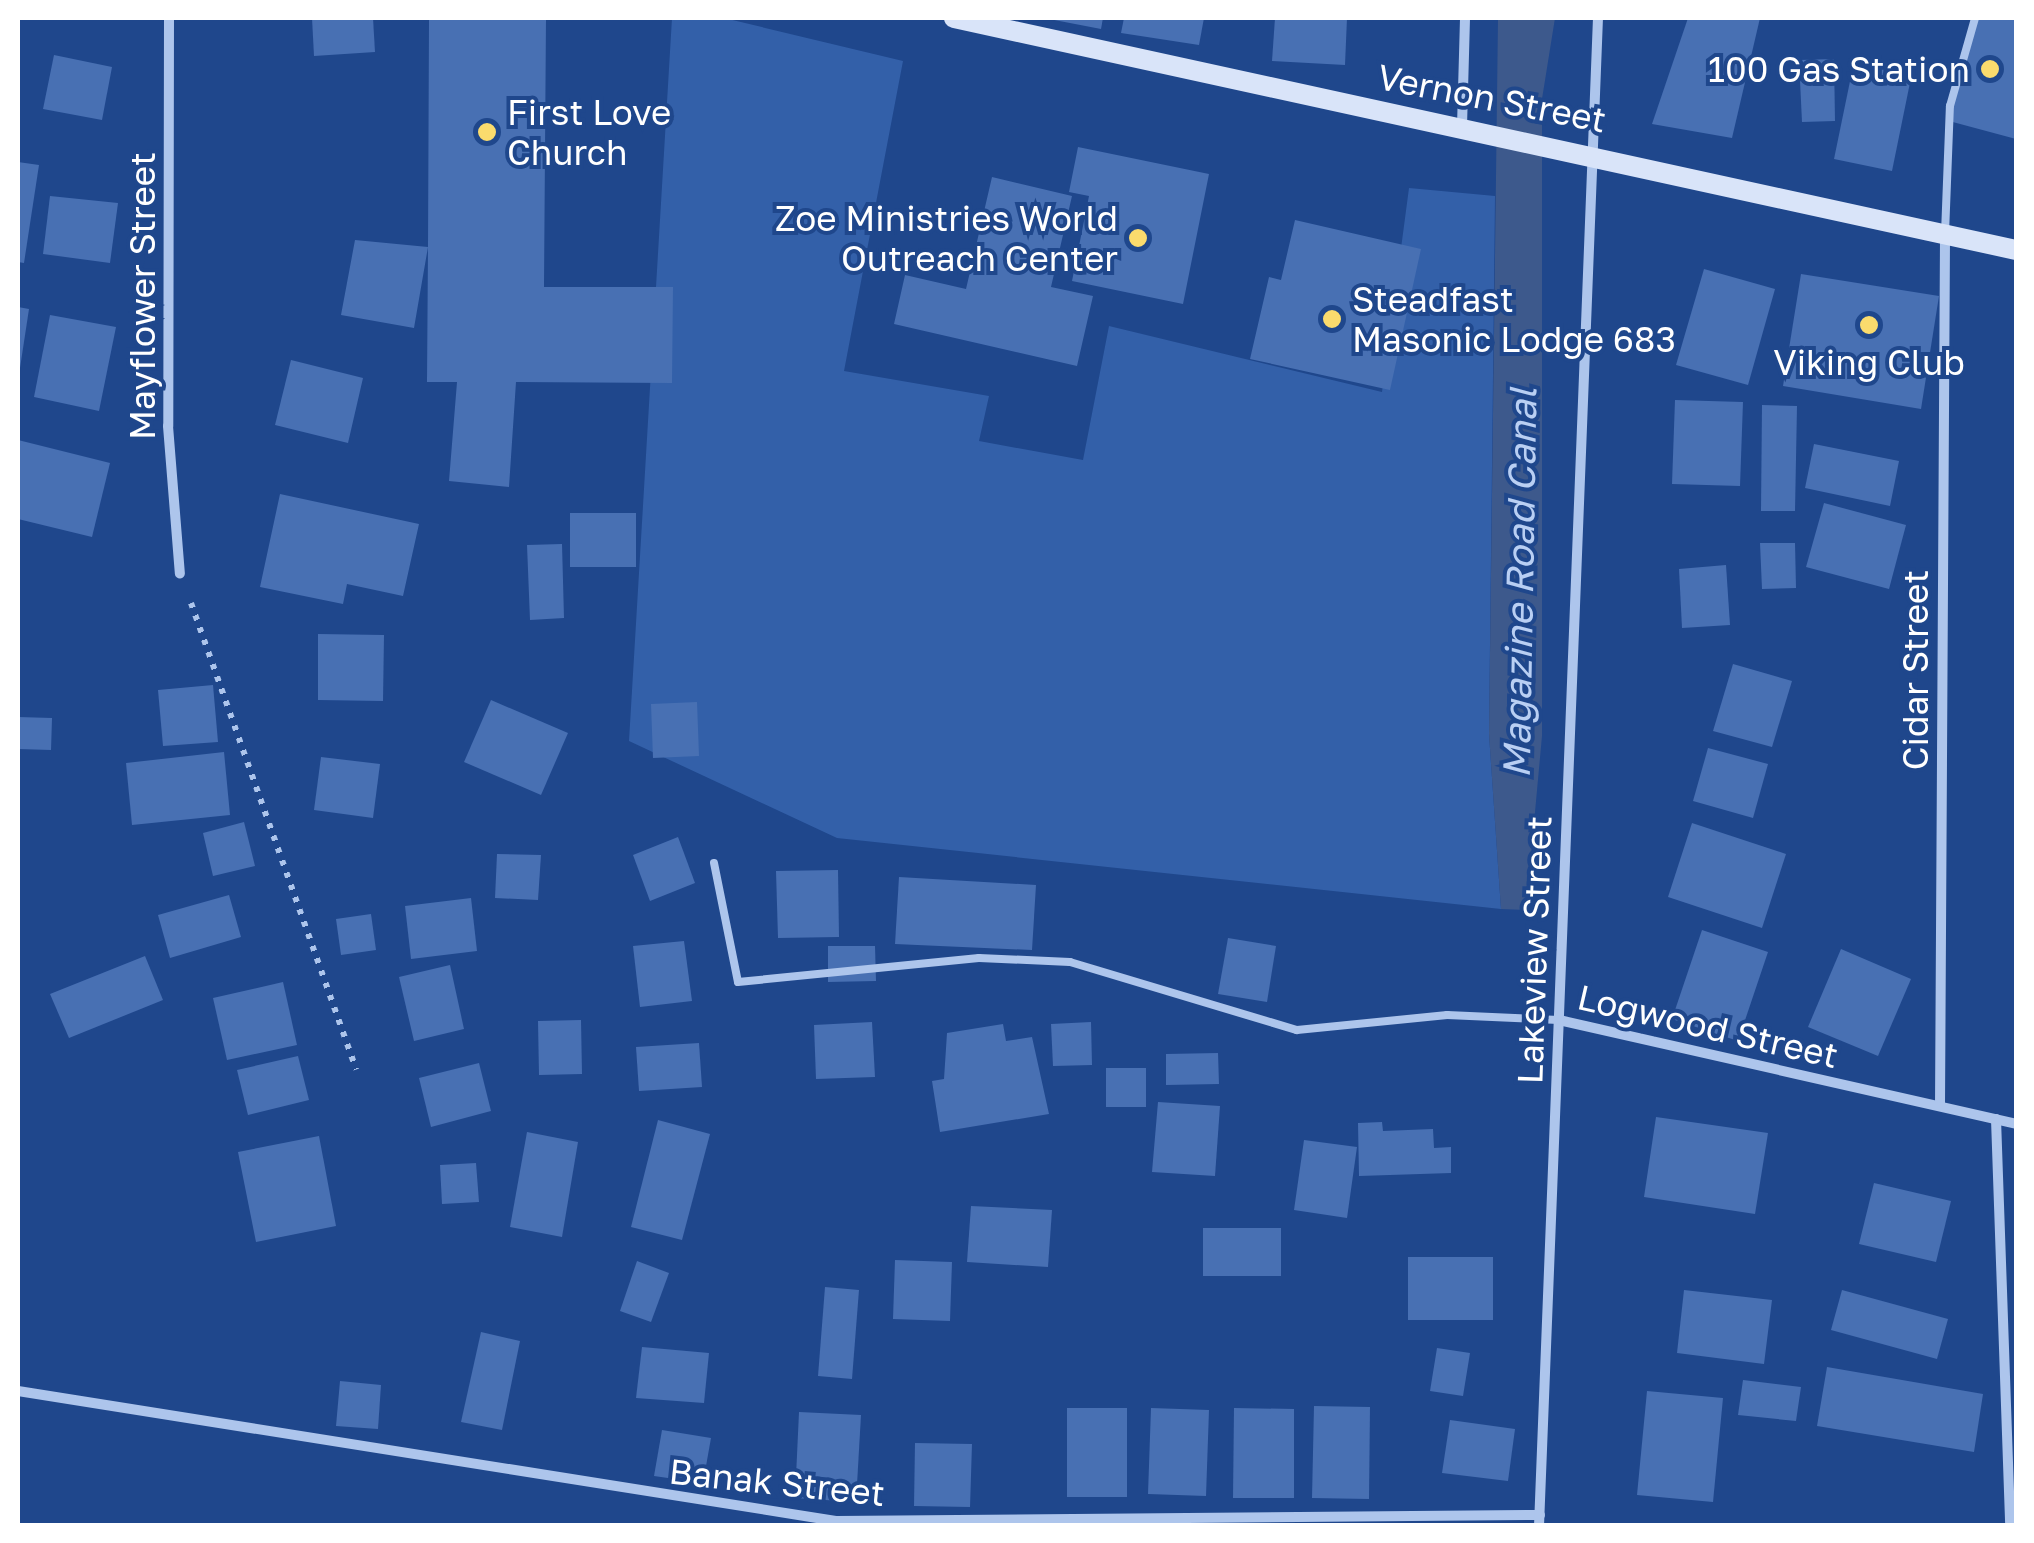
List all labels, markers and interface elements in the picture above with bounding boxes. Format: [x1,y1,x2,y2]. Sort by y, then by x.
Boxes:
place label: 100 Gas Station [1708,48,1970,90]
street label: Vernon Street [1374,55,1610,141]
marker: 100 Gas Station [1979,58,2001,80]
place label: First Love Church [507,91,671,173]
marker: First Love Church [476,121,498,143]
street label: Mayflower Street [121,152,163,440]
place label: Zoe Ministries World Outreach Center [775,197,1118,279]
marker: Zoe Ministries World Outreach Center [1127,227,1149,249]
place label: Steadfast Masonic Lodge 683 [1352,278,1676,360]
marker: Steadfast Masonic Lodge 683 [1321,308,1343,330]
marker: Viking Club [1858,314,1880,336]
place label: Viking Club [1773,341,1965,383]
water label: Magazine Road Canal [1493,387,1545,779]
street label: Cidar Street [1894,570,1936,770]
street label: Lakeview Street [1508,815,1560,1085]
street label: Logwood Street [1574,976,1842,1076]
street label: Banak Street [667,1450,887,1514]

